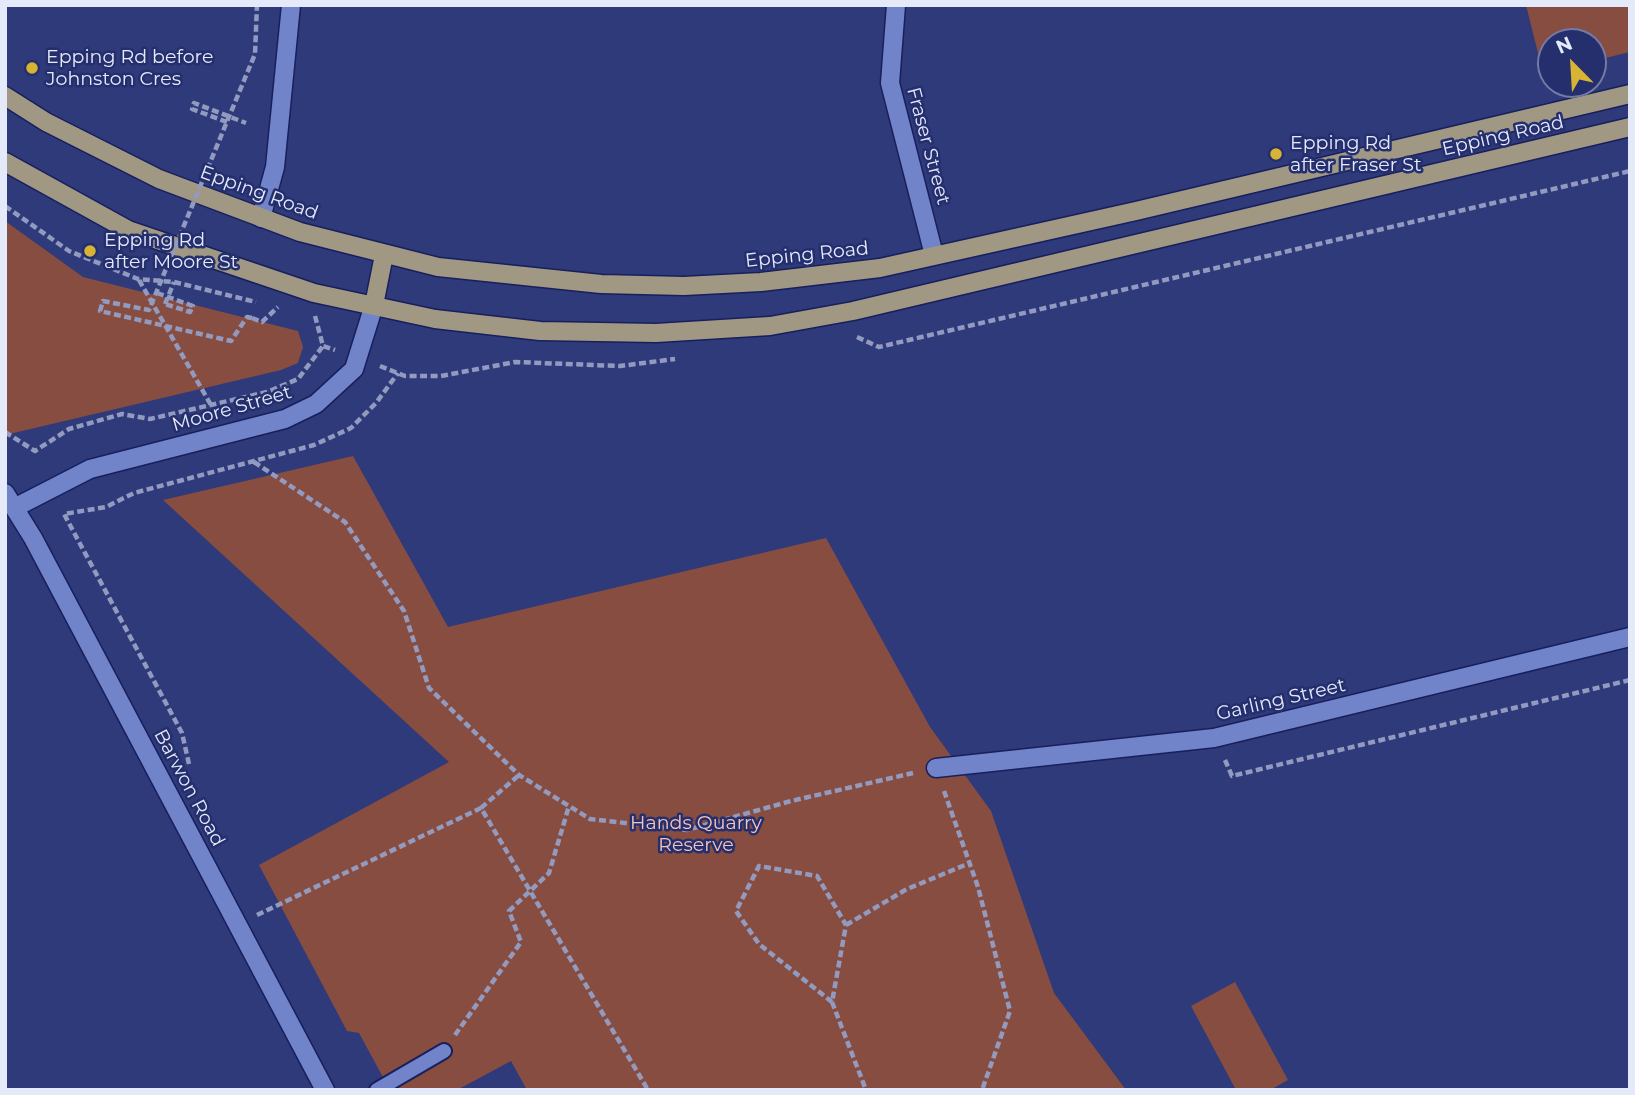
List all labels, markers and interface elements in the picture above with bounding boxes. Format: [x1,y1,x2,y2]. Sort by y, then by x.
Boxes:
north arrow [1537,28,1607,98]
text: N [1552,32,1576,59]
place label: Epping Rd before Johnston Cres [46,46,213,90]
marker: Epping Rd before Johnston Cres [24,60,40,76]
street label: Fraser Street [901,85,955,207]
street label: Epping Road [1440,111,1566,161]
place label: Epping Rd after Fraser St [1290,132,1422,176]
marker: Epping Rd after Fraser St [1268,146,1284,162]
street label: Epping Road [197,161,321,225]
place label: Epping Rd after Moore St [104,229,238,273]
street label: Epping Road [744,237,870,273]
marker: Epping Rd after Moore St [82,243,98,259]
street label: Moore Street [170,381,294,437]
street label: Garling Street [1214,674,1348,726]
street label: Barwon Road [149,726,229,850]
park label: Hands Quarry Reserve [630,812,762,856]

